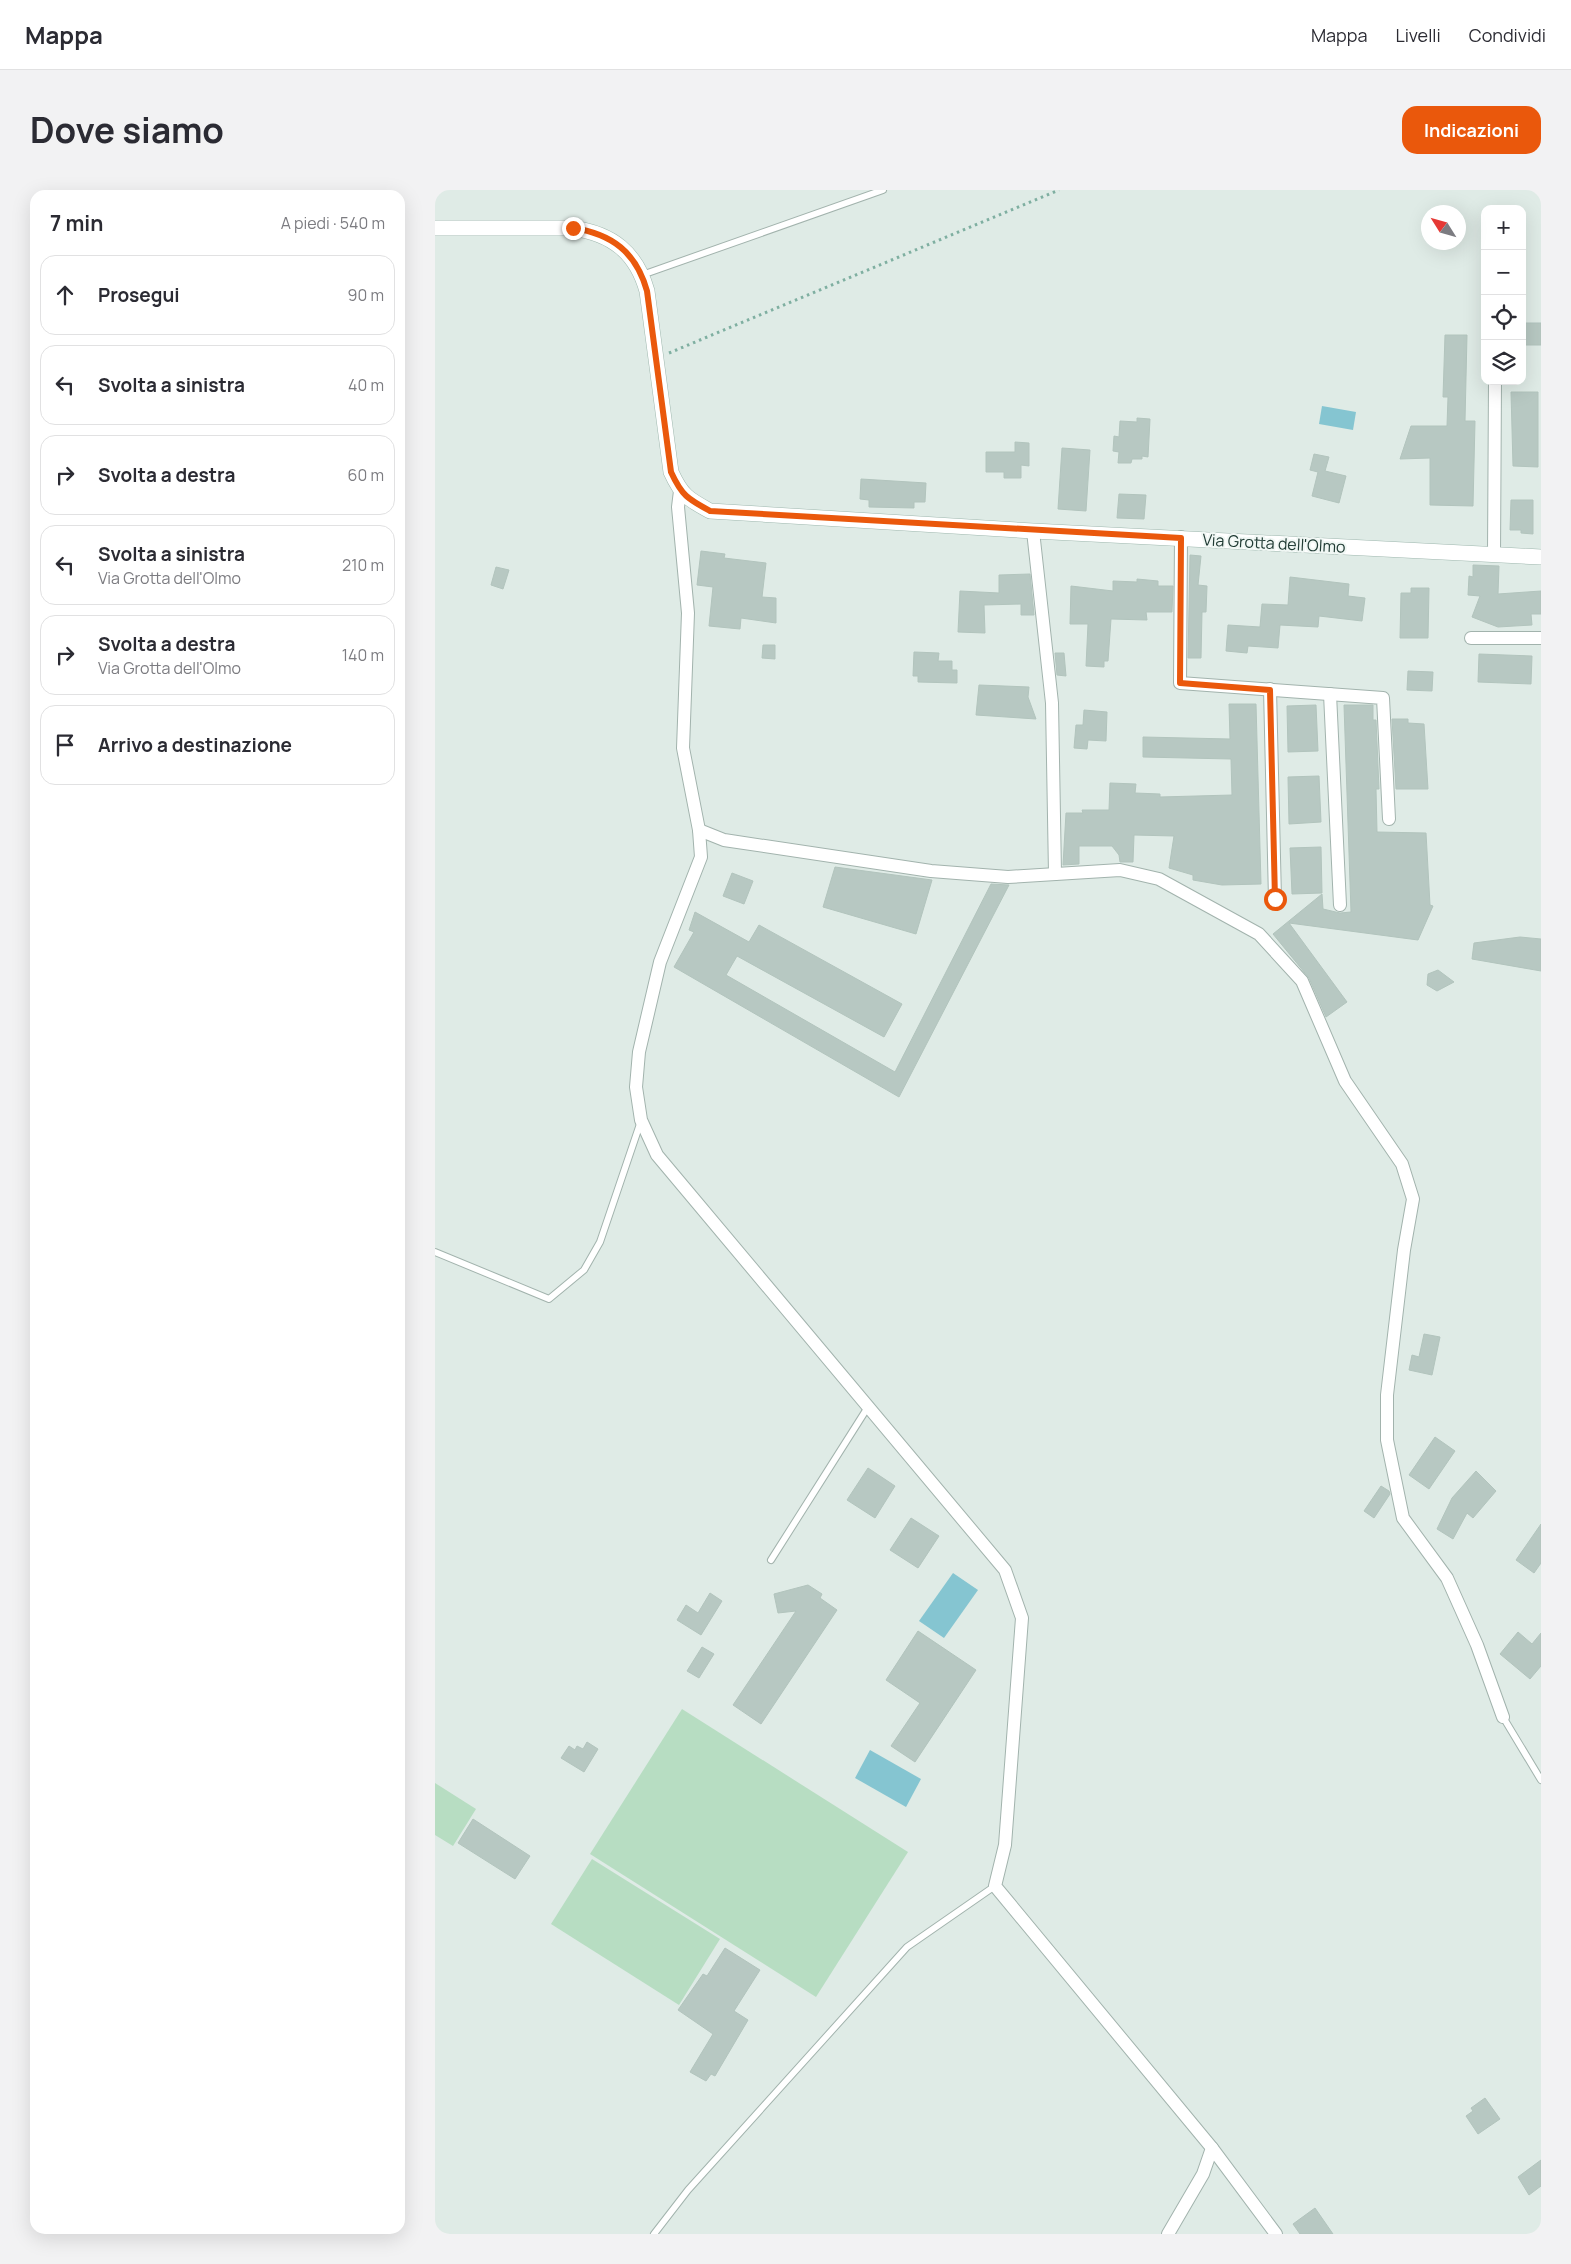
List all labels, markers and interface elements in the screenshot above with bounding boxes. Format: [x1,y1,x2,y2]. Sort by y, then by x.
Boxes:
text: Mappa [25,18,103,51]
text: Mappa [1311,23,1367,47]
text: Livelli [1395,23,1441,47]
text: Condividi [1469,23,1546,47]
text: Dove siamo [30,106,224,154]
button: Indicazioni [1402,106,1541,154]
north arrow [1421,205,1466,250]
map controls [1481,205,1526,385]
button: + [1481,205,1526,250]
text: 7 min [50,209,103,237]
text: A piedi · 540 m [281,212,385,234]
route end [562,217,585,240]
button: − [1481,250,1526,295]
icon: ahead [51,281,79,309]
text: Prosegui [98,282,180,308]
text: 90 m [348,284,384,306]
button: locate [1481,295,1526,340]
button: layers [1481,340,1526,385]
icon: left [51,371,79,399]
text: Svolta a sinistra [98,372,245,398]
text: 40 m [348,374,384,396]
icon: right [51,461,79,489]
text: Svolta a destra [98,462,235,488]
text: 60 m [348,464,384,486]
street label: Via Grotta dell'Olmo [1202,528,1346,558]
text: Svolta a sinistra [98,541,245,567]
icon: left [51,551,79,579]
text: 210 m [342,554,384,576]
text: Via Grotta dell'Olmo [98,567,241,589]
text: Svolta a destra [98,631,235,657]
icon: right [51,641,79,669]
text: 140 m [342,644,384,666]
text: Via Grotta dell'Olmo [98,657,241,679]
icon: arrive [51,731,79,759]
text: Arrivo a destinazione [98,732,292,758]
route start [1264,888,1287,911]

